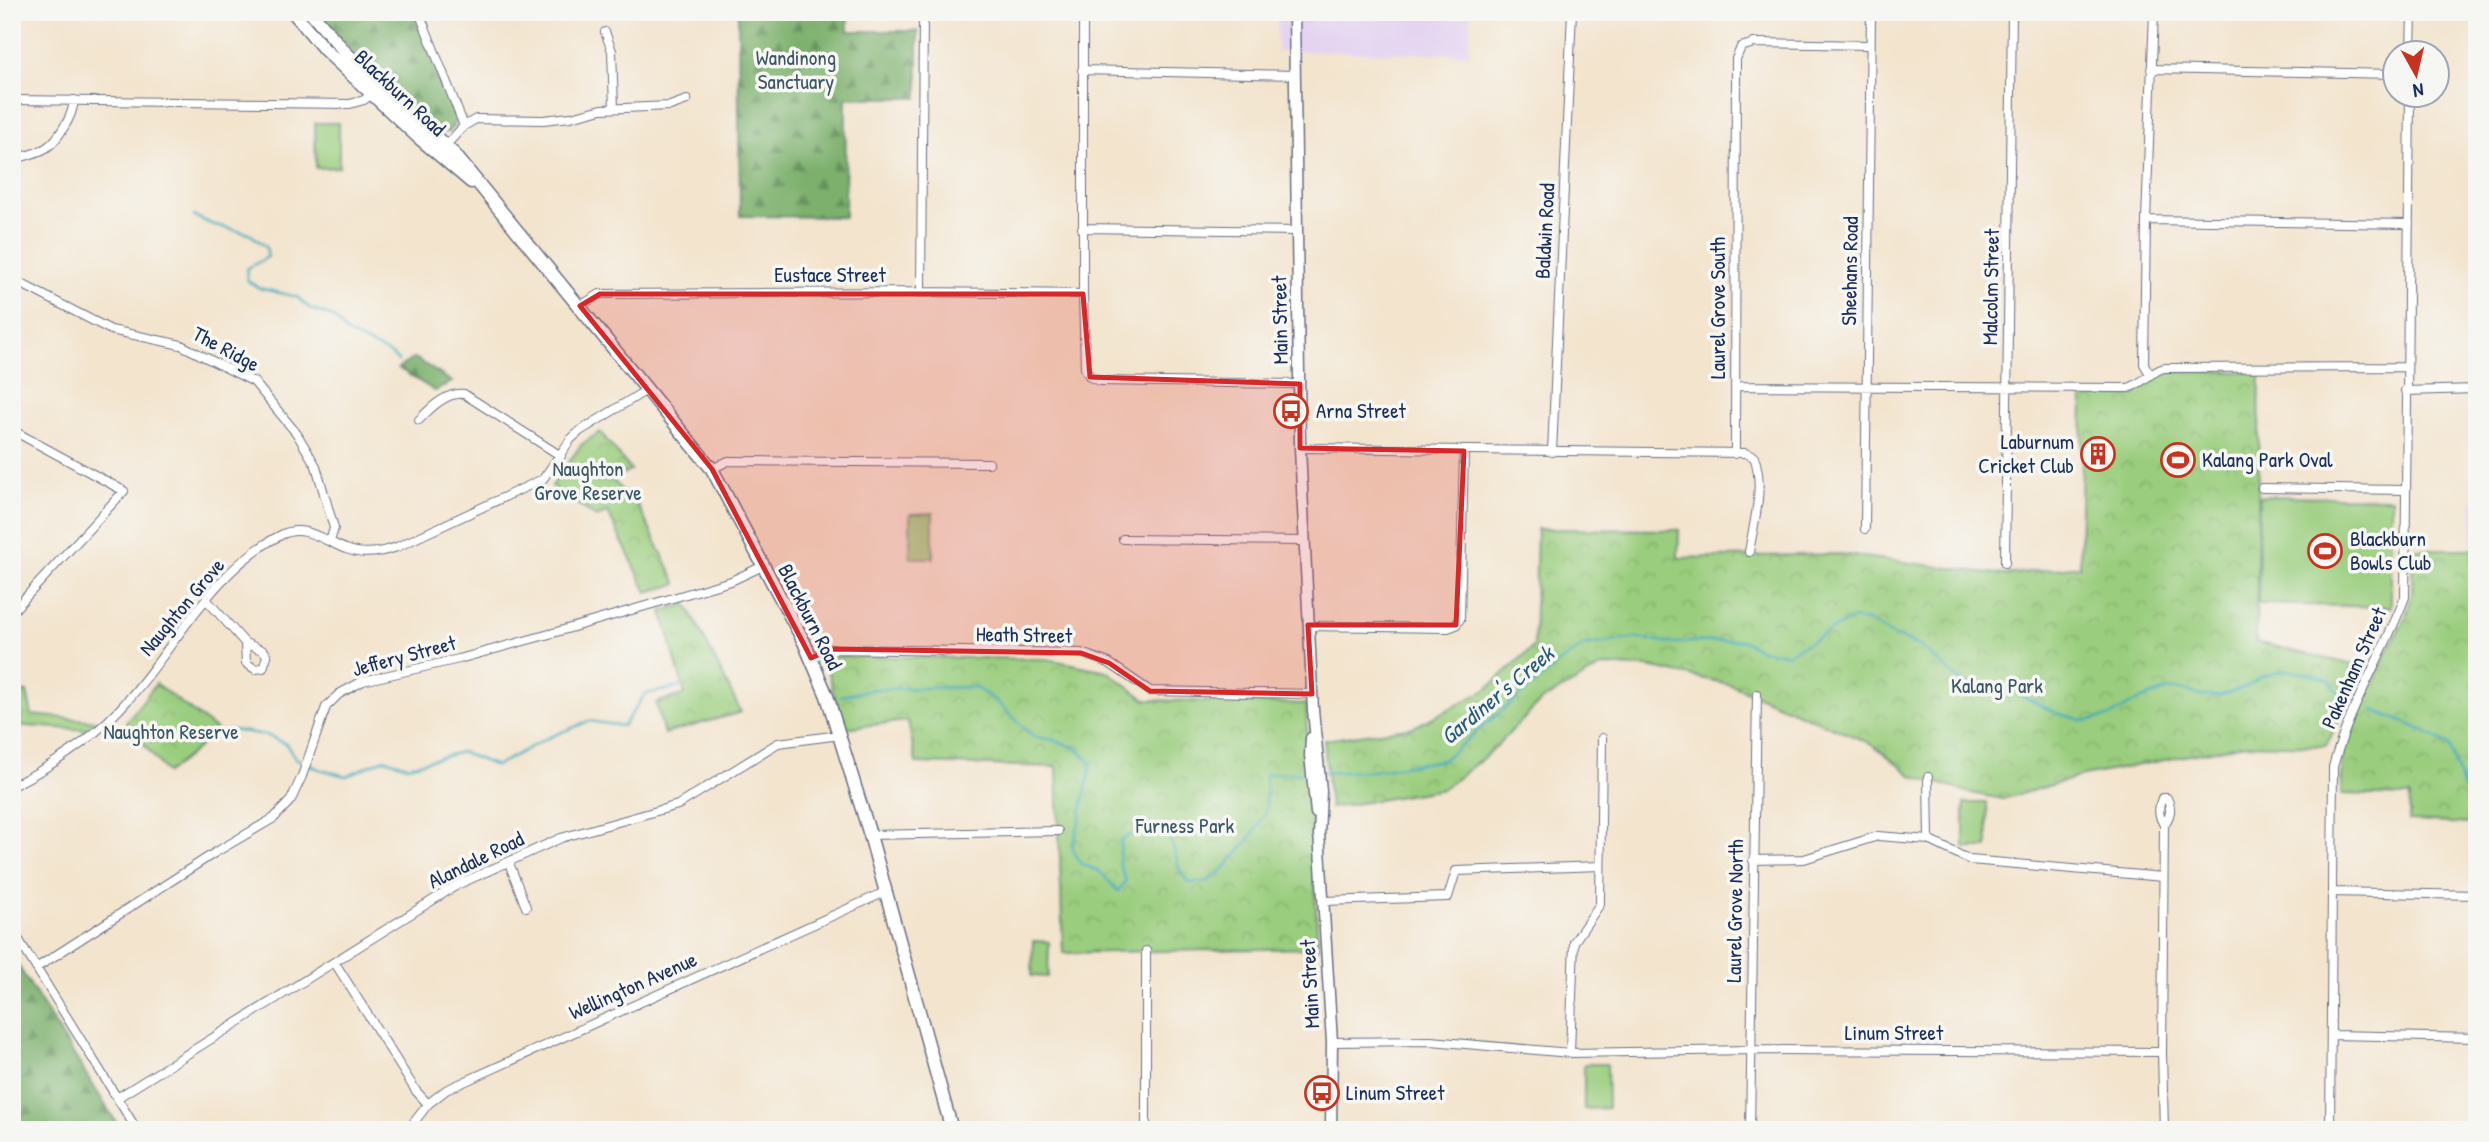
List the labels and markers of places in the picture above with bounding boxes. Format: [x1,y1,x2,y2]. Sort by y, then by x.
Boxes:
bus stop icon: Arna Street [1272,392,1310,430]
place label: Arna Street [1316,396,1407,425]
place label: Laburnum Cricket Club [1978,427,2074,480]
building icon: Laburnum Cricket Club [2079,435,2117,473]
sports icon: Kalang Park Oval [2159,441,2197,479]
place label: Kalang Park Oval [2202,445,2333,474]
place label: Blackburn Bowls Club [2350,524,2431,577]
sports icon: Blackburn Bowls Club [2306,532,2344,570]
bus stop icon: Linum Street [1303,1074,1341,1112]
place label: Linum Street [1346,1078,1445,1107]

